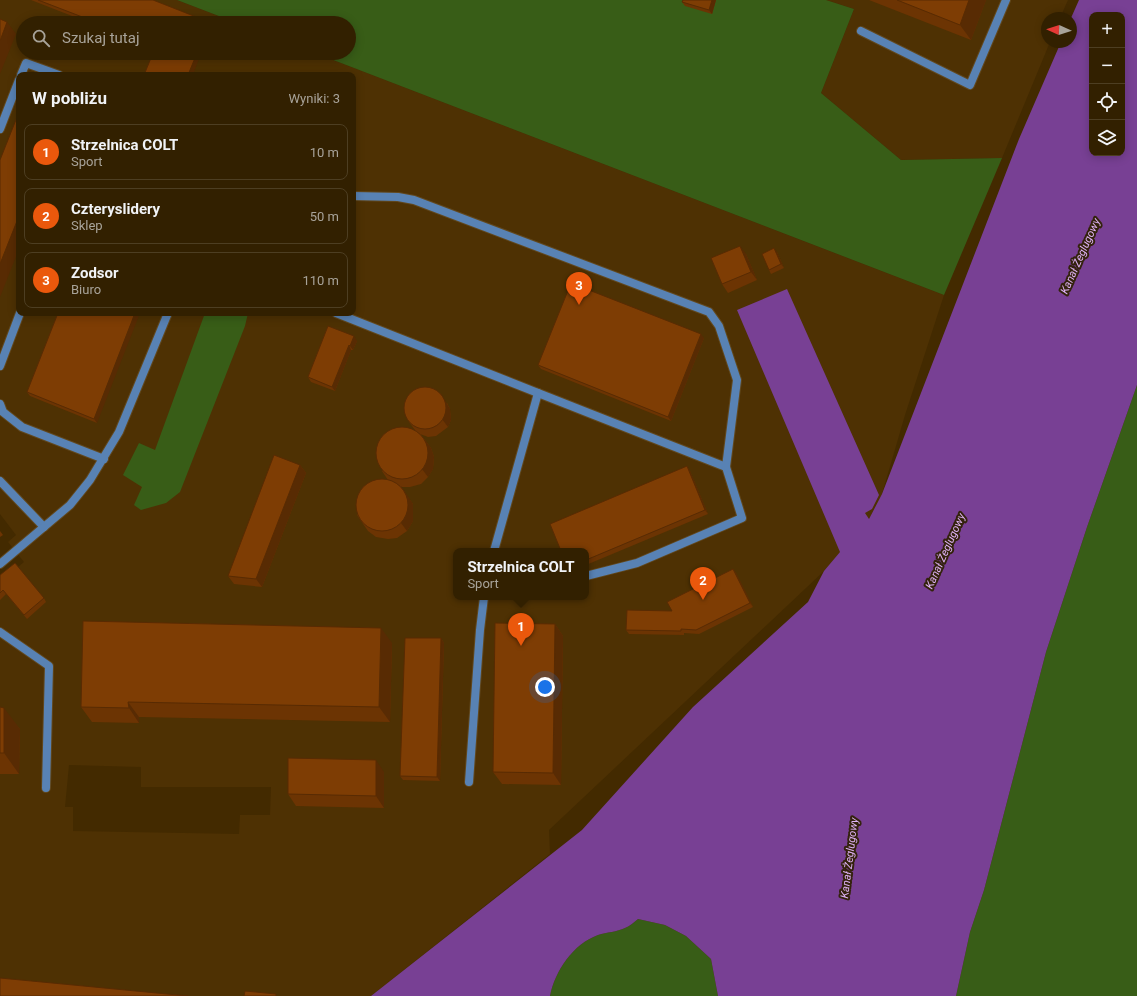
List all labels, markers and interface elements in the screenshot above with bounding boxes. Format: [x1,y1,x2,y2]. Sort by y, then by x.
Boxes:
north arrow [1041,12,1077,48]
map controls [1089,12,1125,156]
button: + [1089,12,1125,48]
search box [16,16,356,60]
icon: search [30,27,52,49]
text: Szukaj tutaj [62,29,140,47]
button: − [1089,48,1125,84]
button: locate [1089,84,1125,120]
text: W pobliżu [32,88,107,108]
text: Wyniki: 3 [289,91,340,106]
button: layers [1089,120,1125,156]
text: Strzelnica COLT [71,136,178,154]
text: 1 [42,145,50,160]
text: 10 m [310,145,339,160]
text: Sport [71,154,102,169]
text: Czteryslidery [71,200,160,218]
text: 2 [42,209,50,224]
text: 50 m [310,209,339,224]
water label: Kanał Żeglugowy [1058,216,1103,296]
text: Sklep [71,218,103,233]
text: Zodsor [71,264,119,282]
pin: 3 [566,272,592,305]
text: 3 [42,273,50,288]
text: 110 m [302,273,339,288]
text: Biuro [71,282,101,297]
water label: Kanał Żeglugowy [923,511,968,591]
popup [453,548,589,600]
text: Strzelnica COLT [467,558,575,576]
pin: 2 [690,567,716,600]
text: Sport [467,576,499,591]
pin: 1 [508,613,534,646]
your location [535,677,555,697]
water label: Kanał Żeglugowy [838,816,861,899]

